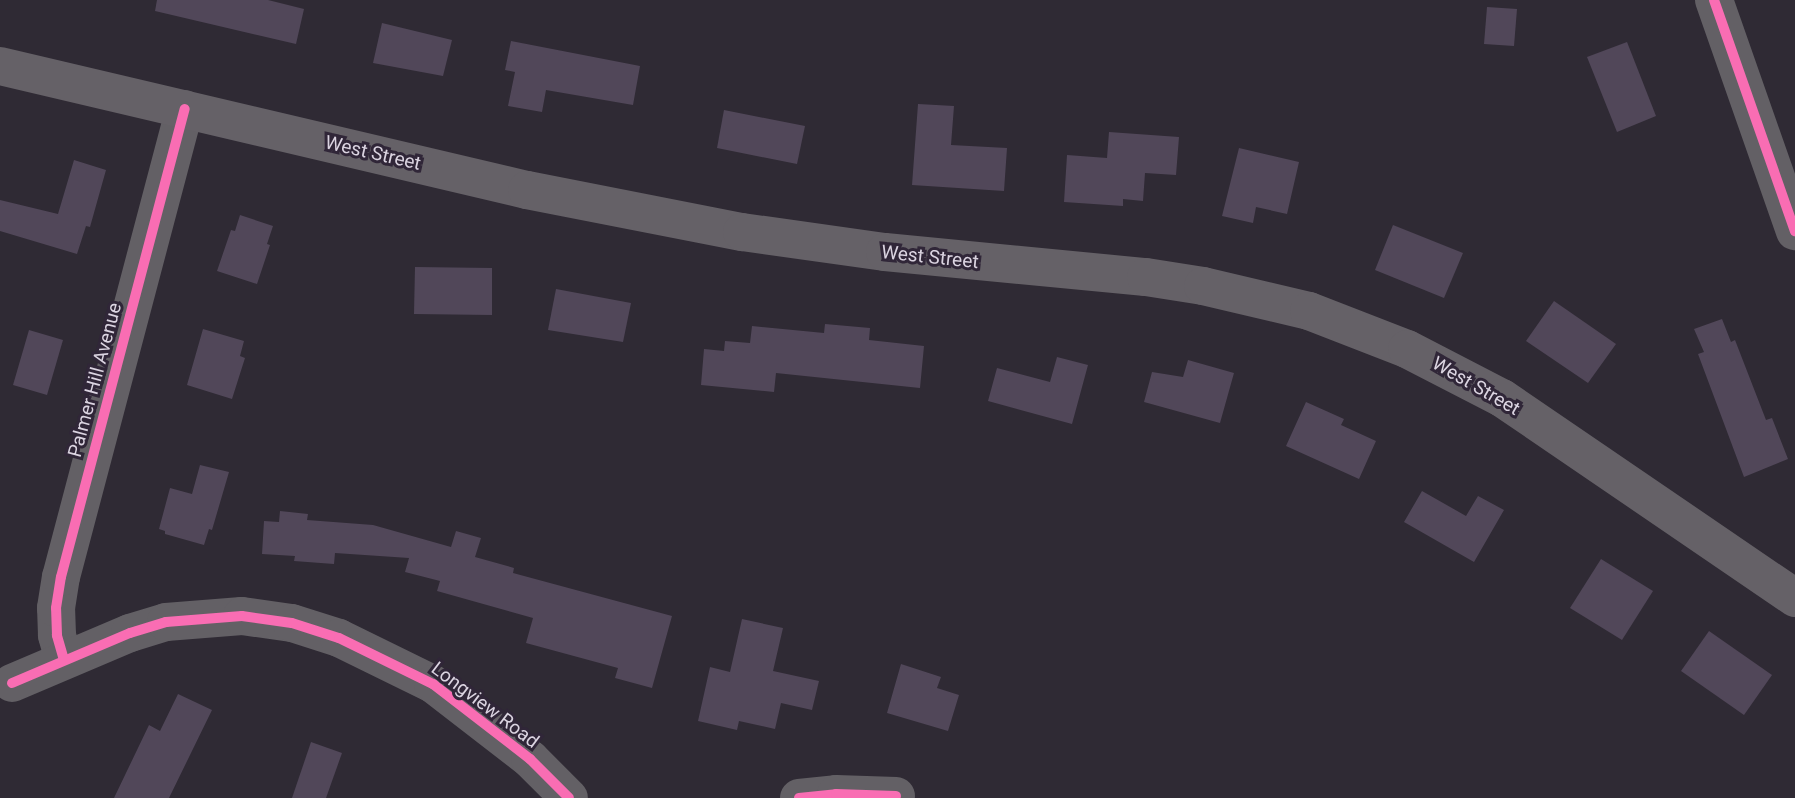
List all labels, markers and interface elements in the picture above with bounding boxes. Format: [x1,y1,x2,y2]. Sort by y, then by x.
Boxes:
street label: West Street [323,131,423,175]
street label: West Street [880,241,980,273]
street label: Palmer Hill Avenue [63,300,127,460]
street label: West Street [1428,352,1524,420]
street label: Longview Road [427,657,543,753]

